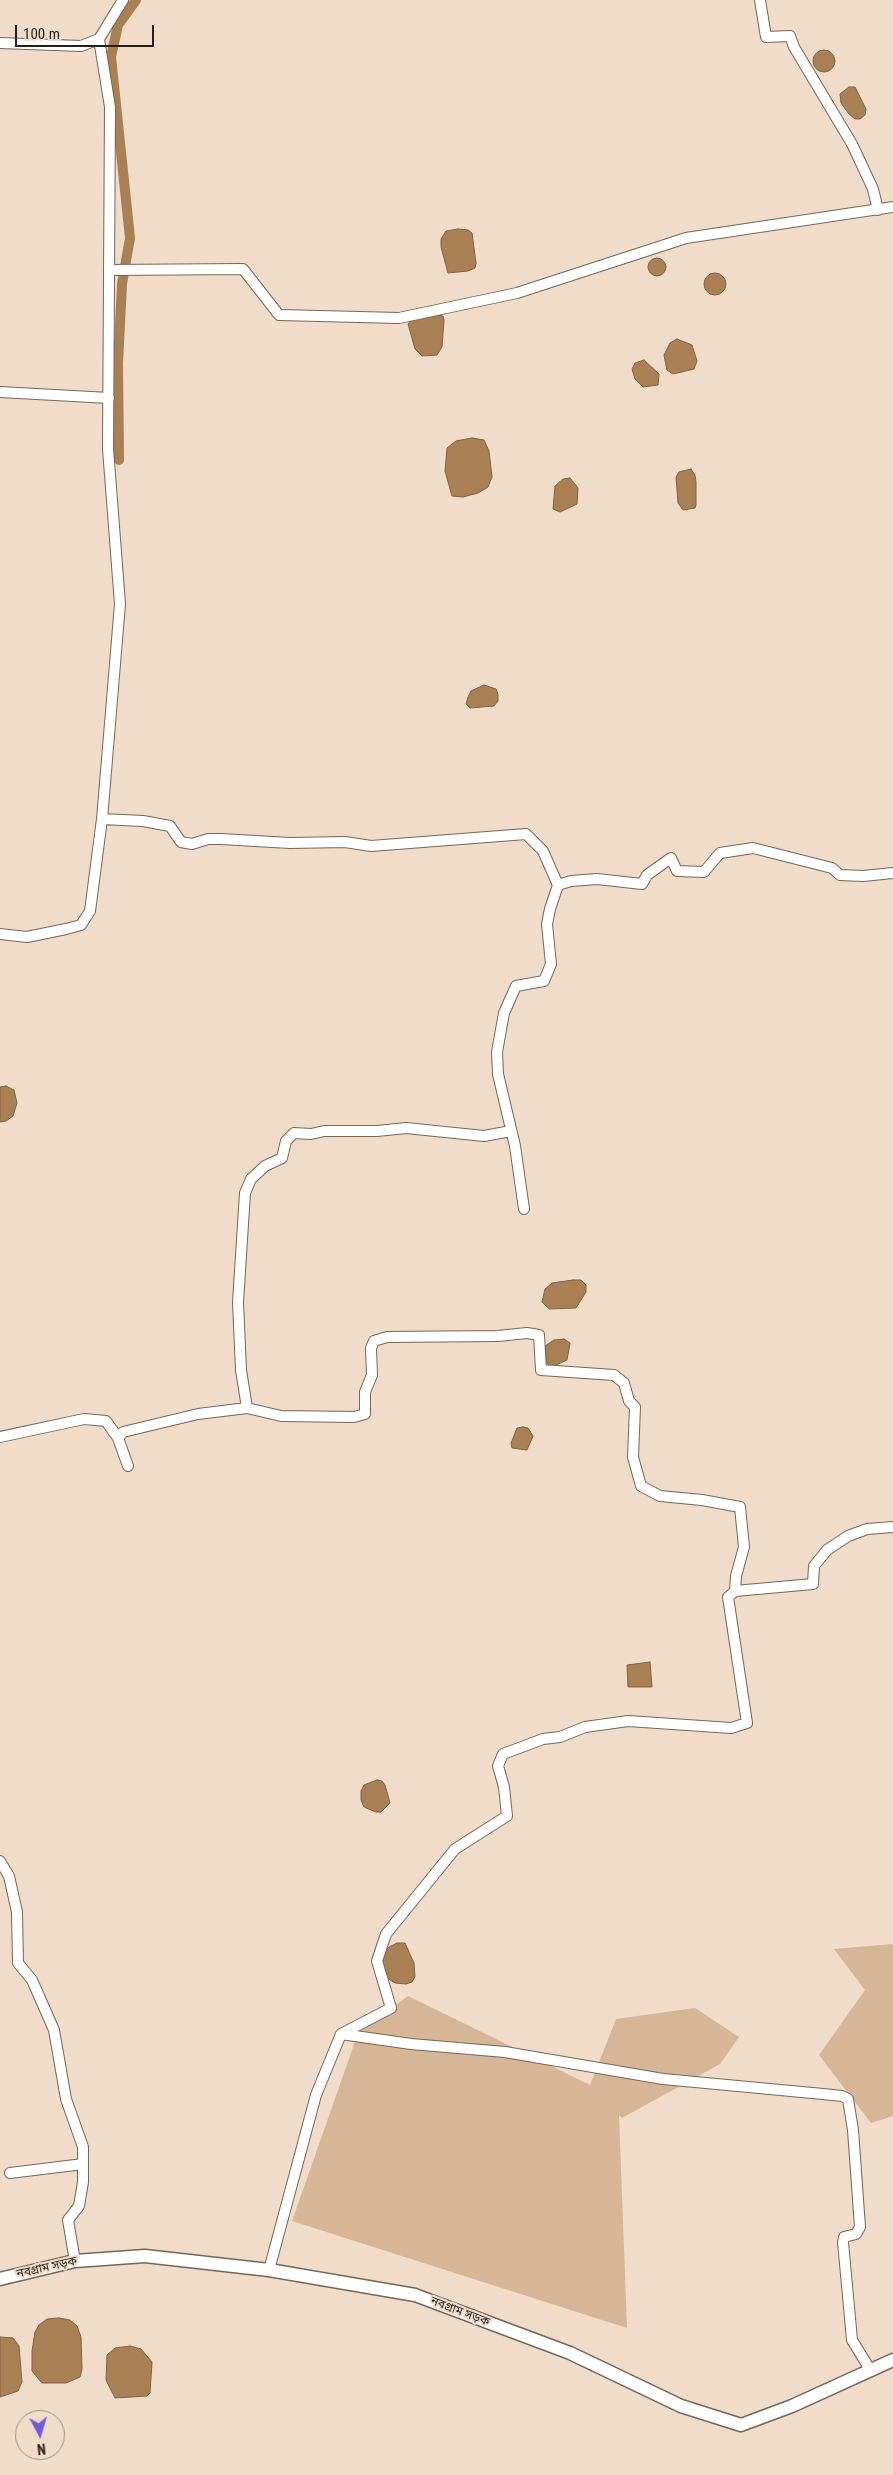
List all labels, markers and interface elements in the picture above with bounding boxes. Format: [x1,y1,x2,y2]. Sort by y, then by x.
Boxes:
scale bar [18,15,156,47]
text: 100 m [23,25,60,43]
street label: নবগ্রাম সড়ক [15,2254,79,2282]
street label: নবগ্রাম সড়ক [429,2294,491,2330]
north arrow [15,2410,65,2460]
text: N [36,2441,47,2457]

